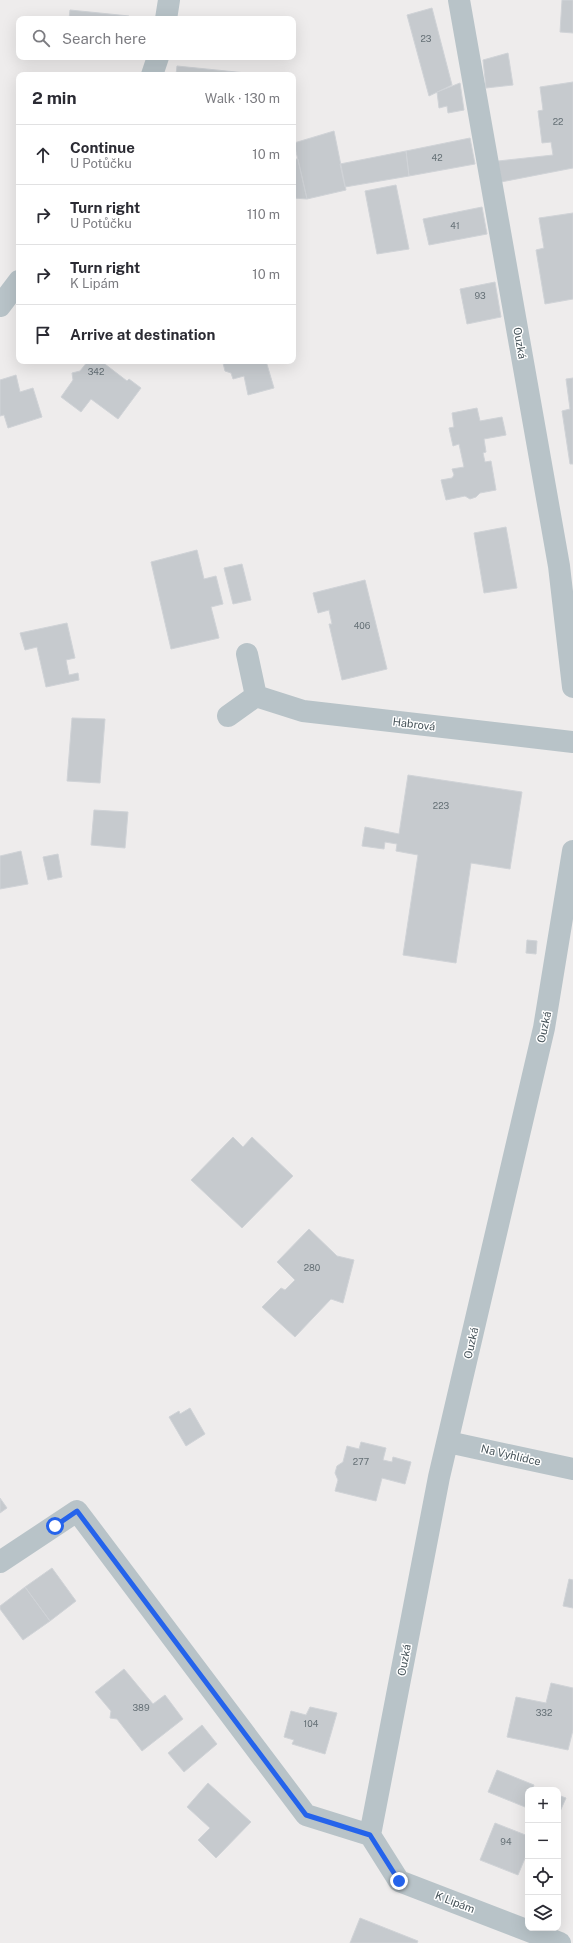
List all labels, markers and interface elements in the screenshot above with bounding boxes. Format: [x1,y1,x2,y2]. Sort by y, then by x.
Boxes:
search box [16,16,296,60]
icon: search [30,27,52,49]
text: Search here [62,30,146,47]
house number: 23 [420,33,432,44]
text: 2 min [32,88,77,108]
text: Walk · 130 m [205,91,280,106]
house number: 22 [553,116,563,127]
text: Continue [70,139,135,156]
icon: ahead [32,144,54,166]
text: 10 m [252,147,280,162]
house number: 42 [431,152,443,163]
text: U Potůčku [70,156,132,171]
text: Turn right [70,199,140,216]
icon: right [32,204,54,226]
text: 110 m [247,207,280,222]
text: U Potůčku [70,216,132,231]
house number: 41 [450,220,460,231]
text: Turn right [70,259,140,276]
icon: right [32,264,54,286]
text: 10 m [252,267,280,282]
text: K Lipám [70,276,119,291]
house number: 93 [474,290,486,301]
icon: arrive [32,324,54,346]
text: Arrive at destination [70,326,215,343]
street label: Ouzká [511,326,529,360]
house number: 342 [88,366,104,377]
house number: 406 [354,620,371,631]
street label: Habrová [392,715,436,733]
house number: 223 [433,800,450,811]
street label: Ouzká [535,1010,553,1044]
house number: 280 [304,1262,321,1273]
street label: Ouzká [462,1326,480,1360]
street label: Na Vyhlídce [480,1442,542,1468]
house number: 277 [353,1456,369,1467]
route start [46,1517,64,1535]
street label: Ouzká [395,1643,413,1677]
house number: 389 [133,1702,150,1713]
house number: 332 [536,1707,552,1718]
house number: 104 [304,1718,319,1729]
map controls [525,1787,561,1931]
button: + [525,1787,561,1823]
button: − [525,1823,561,1859]
house number: 94 [500,1836,512,1847]
button: locate [525,1859,561,1895]
route end [390,1872,408,1890]
street label: K Lipám [434,1889,476,1915]
button: layers [525,1895,561,1931]

